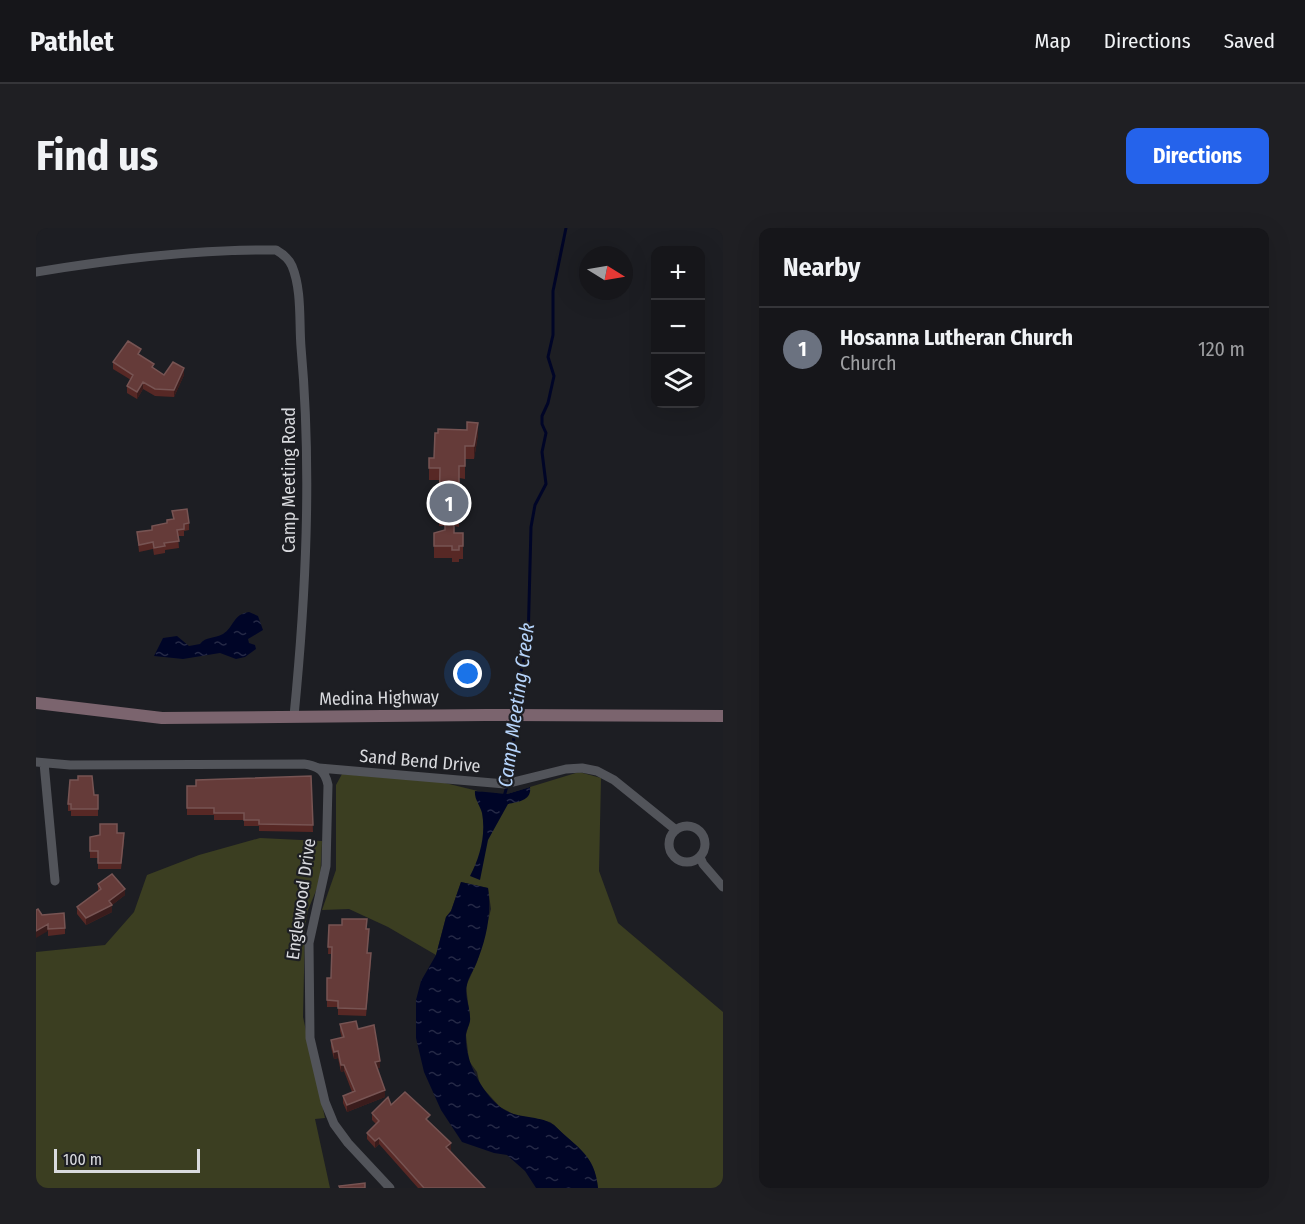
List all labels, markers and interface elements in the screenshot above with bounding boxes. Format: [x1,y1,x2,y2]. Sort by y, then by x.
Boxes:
text: Pathlet [30,25,114,58]
text: Map [1034,28,1071,54]
text: Directions [1104,28,1191,54]
text: Saved [1224,28,1275,54]
button: Directions [1126,128,1269,184]
text: Find us [36,131,158,181]
north arrow [579,246,633,300]
map controls [651,246,705,408]
button: + [651,246,705,300]
text: Nearby [783,252,860,283]
button: − [651,300,705,354]
text: Hosanna Lutheran Church [840,324,1073,351]
text: 1 [798,337,807,361]
text: 120 m [1198,337,1245,361]
text: Church [840,351,896,375]
button: layers [651,354,705,408]
street label: Camp Meeting Road [278,407,300,553]
pin: 1 [430,480,468,526]
water label: Camp Meeting Creek [493,621,539,789]
your location [453,659,482,688]
street label: Medina Highway [319,686,439,710]
street label: Sand Bend Drive [359,745,481,777]
street label: Englewood Drive [282,837,320,961]
scale bar [54,1146,200,1174]
text: 100 m [63,1150,102,1169]

